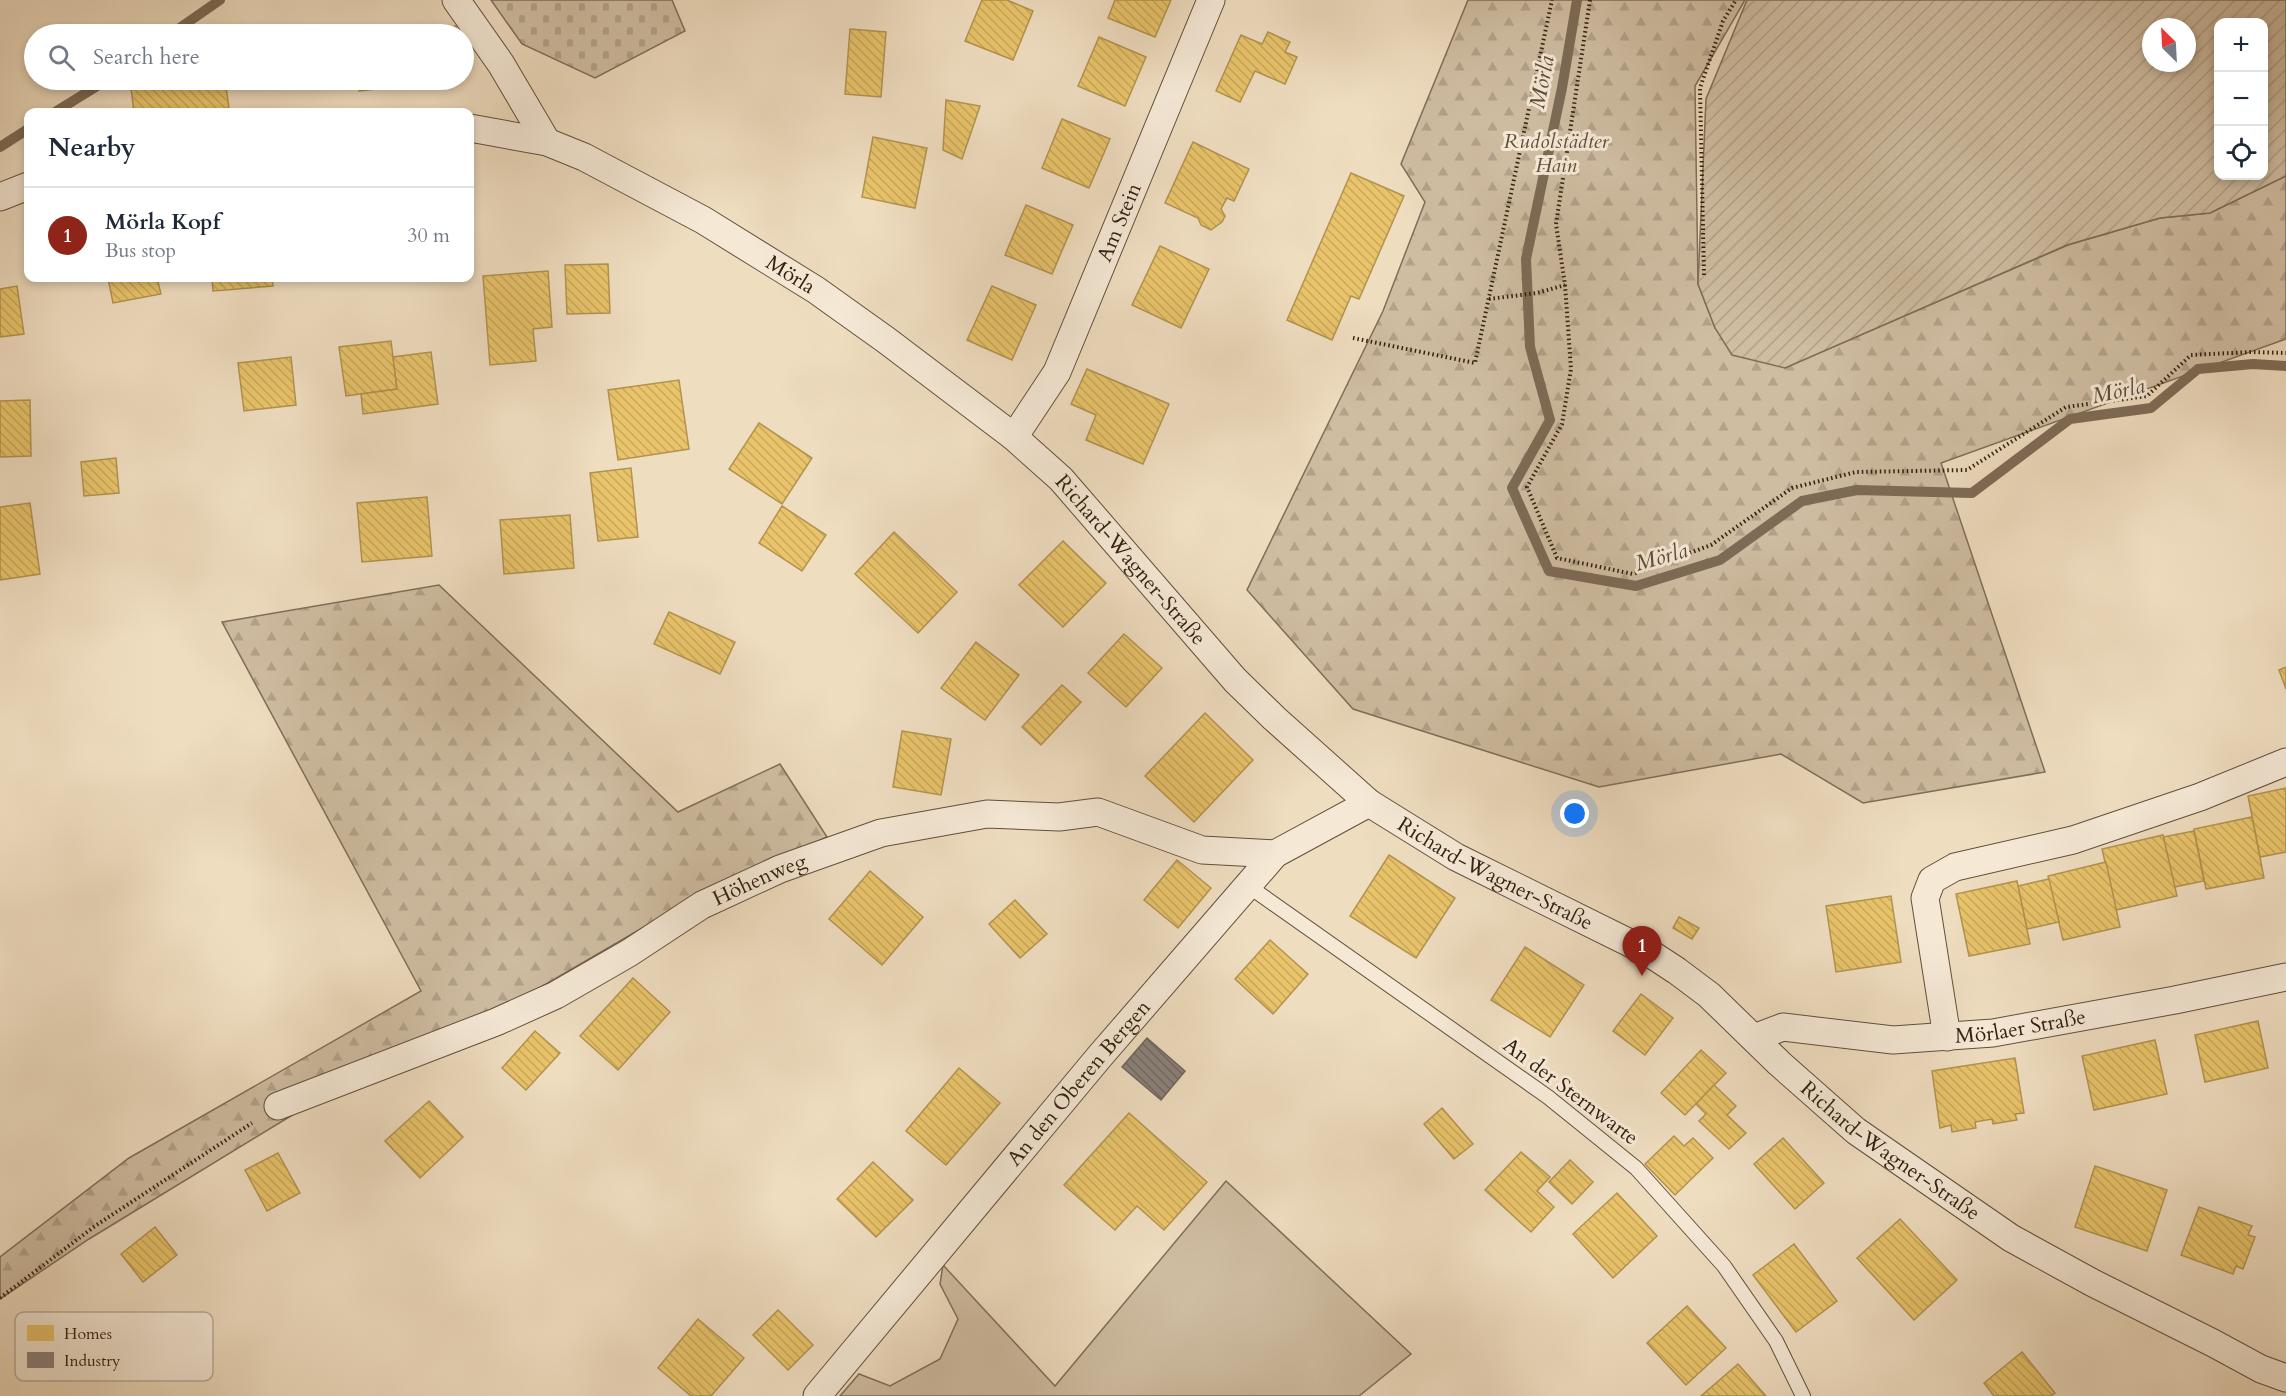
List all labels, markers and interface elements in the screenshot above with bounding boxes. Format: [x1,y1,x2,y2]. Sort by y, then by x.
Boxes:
north arrow [2142,18,2196,72]
map controls [2214,18,2268,180]
button: + [2214,18,2268,72]
search box [24,24,474,90]
icon: search [45,41,78,74]
text: Search here [93,42,200,72]
water label: Mörla [1522,53,1562,111]
button: − [2214,72,2268,126]
button: locate [2214,126,2268,180]
park label: Rudolstädter Hain [1503,127,1610,180]
text: Nearby [48,130,136,165]
street label: Am Stein [1090,179,1149,266]
text: Mörla Kopf [105,207,220,237]
text: 1 [62,222,73,249]
text: 30 m [407,222,450,249]
text: Bus stop [105,237,176,264]
street label: Mörla [760,248,821,301]
water label: Mörla [2089,371,2148,411]
street label: Richard-Wagner-Straße [1048,468,1213,652]
water label: Mörla [1631,535,1691,579]
your location [1560,799,1589,828]
street label: Richard-Wagner-Straße [1392,810,1598,937]
street label: Höhenweg [708,847,811,913]
pin: 1 [1622,926,1662,976]
street label: An den Oberen Bergen [1000,994,1157,1172]
street label: Mörlaer Straße [1954,1002,2088,1051]
street label: An der Sternwarte [1497,1031,1644,1152]
street label: Richard-Wagner-Straße [1794,1074,1986,1227]
legend [15,1312,213,1381]
text: Homes [64,1323,112,1345]
text: Industry [64,1350,121,1372]

